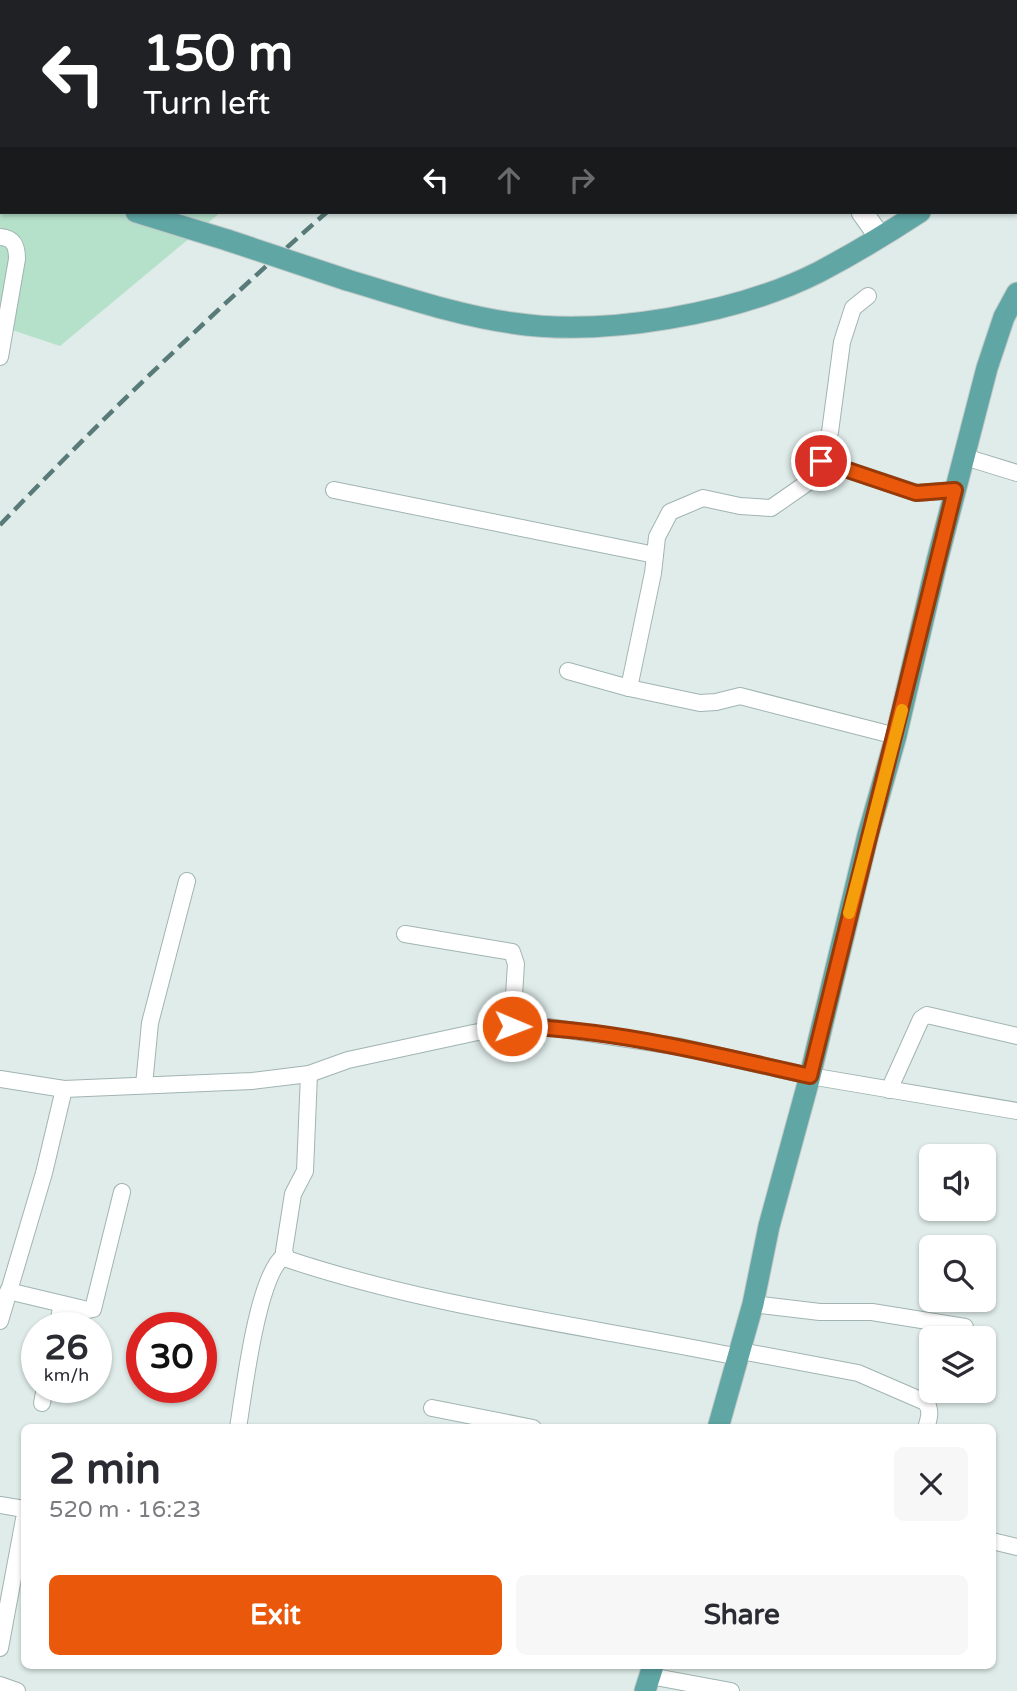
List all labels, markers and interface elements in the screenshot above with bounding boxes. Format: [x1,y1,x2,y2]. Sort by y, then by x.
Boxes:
text: 150 m [143,25,293,84]
icon: left [28,28,119,119]
text: Turn left [143,85,270,123]
icon: left [417,161,455,199]
icon: ahead [490,161,528,199]
icon: right [563,161,601,199]
pin [791,431,851,491]
icon: arrive [802,442,840,480]
position arrow [475,989,549,1063]
map controls [919,1144,996,1403]
button: sound [919,1144,996,1221]
button: search [919,1235,996,1312]
speed limit sign: 30 [126,1312,217,1403]
button: layers [919,1326,996,1403]
text: 26 [45,1327,88,1369]
text: km/h [44,1364,89,1386]
text: 2 min [49,1444,161,1495]
button: close [894,1447,968,1521]
text: 520 m · 16:23 [49,1496,201,1524]
button: Exit [49,1575,502,1655]
button: Share [516,1575,968,1655]

